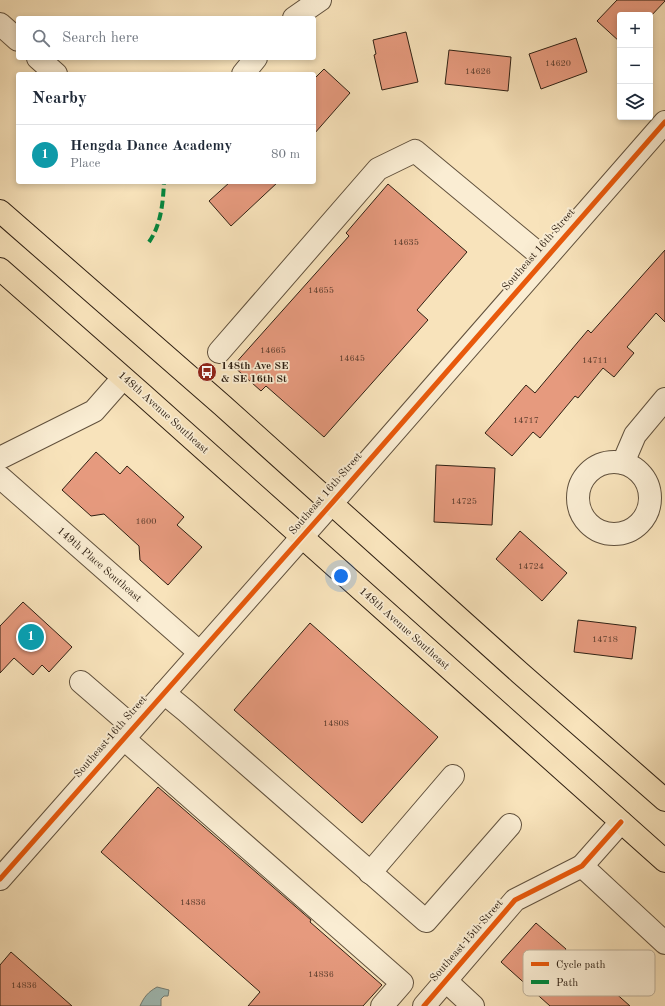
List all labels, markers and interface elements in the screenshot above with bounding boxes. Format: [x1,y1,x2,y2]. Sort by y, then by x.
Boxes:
map controls [617,12,653,120]
button: + [617,12,653,48]
search box [16,16,316,60]
icon: search [30,27,52,49]
text: Search here [62,31,139,46]
button: − [617,48,653,84]
house number: 14620 [545,59,571,68]
house number: 14626 [465,67,491,76]
button: layers [617,84,653,120]
text: Nearby [32,90,87,107]
text: Hengda Dance Academy [70,139,232,154]
text: 1 [41,148,49,161]
text: 80 m [271,148,300,161]
text: Place [70,157,100,170]
street label: Southeast 16th Street [500,207,578,293]
house number: 14635 [393,238,419,247]
house number: 14655 [308,286,334,295]
house number: 14665 [260,346,286,355]
house number: 14645 [339,354,365,363]
house number: 14711 [582,356,608,365]
bus stop icon: 148th Ave SE & SE 16th St [196,361,218,383]
place label: 148th Ave SE & SE 16th St [221,361,289,385]
street label: 148th Avenue Southeast [116,370,210,456]
house number: 14717 [513,416,539,425]
street label: Southeast 16th Street [287,451,365,537]
house number: 14725 [451,497,477,506]
house number: 1600 [136,517,156,526]
street label: 149th Place Southeast [55,525,143,605]
house number: 14724 [518,562,544,571]
your location [331,566,351,586]
street label: 148th Avenue Southeast [357,586,451,672]
pin: 1 [18,622,44,652]
house number: 14718 [592,635,618,644]
street label: Southeast 16th Street [72,694,150,780]
house number: 14808 [323,719,349,728]
house number: 14836 [180,898,206,907]
street label: Southeast 15th Street [428,898,506,984]
legend [523,950,655,996]
text: Cycle path [556,960,606,971]
house number: 14836 [308,970,334,979]
text: Path [556,978,578,989]
house number: 14836 [11,981,37,990]

